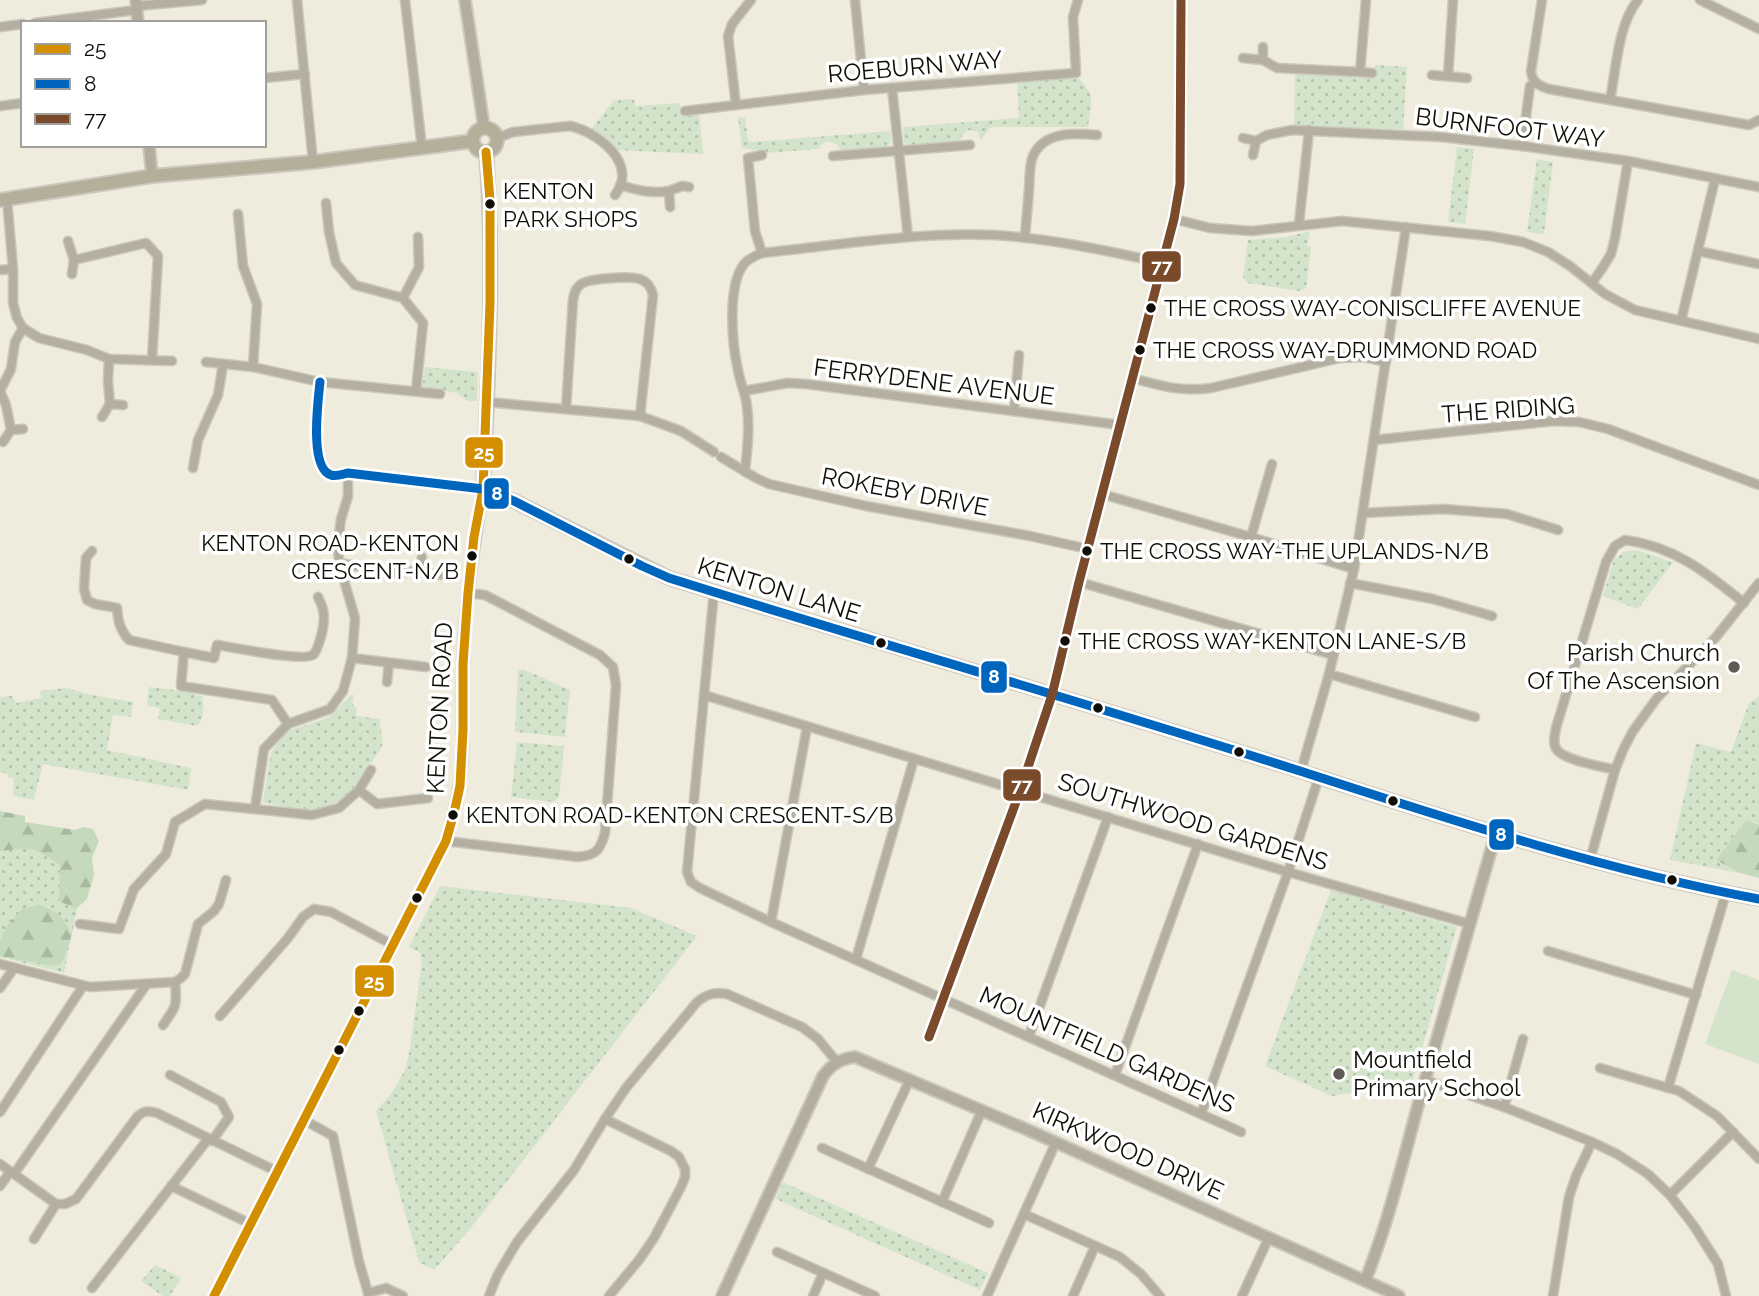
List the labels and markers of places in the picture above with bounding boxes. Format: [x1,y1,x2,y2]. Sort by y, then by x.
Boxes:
place label: KENTON PARK SHOPS [503,178,637,232]
marker: KENTON PARK SHOPS [483,197,497,211]
place label: THE CROSS WAY-CONISCLIFFE AVENUE [1164,295,1581,321]
marker: THE CROSS WAY-CONISCLIFFE AVENUE [1144,301,1158,315]
place label: THE CROSS WAY-DRUMMOND ROAD [1153,337,1537,363]
marker: THE CROSS WAY-DRUMMOND ROAD [1133,343,1147,357]
place label: KENTON ROAD-KENTON CRESCENT-N/B [201,530,459,584]
place label: THE CROSS WAY-THE UPLANDS-N/B [1100,538,1489,564]
marker: THE CROSS WAY-THE UPLANDS-N/B [1080,544,1094,558]
marker: KENTON ROAD-KENTON CRESCENT-N/B [465,549,479,563]
unlabelled marker [622,552,636,566]
place label: THE CROSS WAY-KENTON LANE-S/B [1078,628,1466,654]
marker: THE CROSS WAY-KENTON LANE-S/B [1058,634,1072,648]
unlabelled marker [874,636,888,650]
place label: Parish Church Of The Ascension [1527,638,1720,695]
marker: Parish Church Of The Ascension [1726,659,1742,675]
unlabelled marker [1091,701,1105,715]
unlabelled marker [1232,745,1246,759]
unlabelled marker [1386,794,1400,808]
place label: KENTON ROAD-KENTON CRESCENT-S/B [466,802,893,828]
marker: KENTON ROAD-KENTON CRESCENT-S/B [446,808,460,822]
unlabelled marker [1665,873,1679,887]
unlabelled marker [410,891,424,905]
unlabelled marker [352,1004,366,1018]
unlabelled marker [332,1043,346,1057]
place label: Mountfield Primary School [1353,1045,1521,1102]
marker: Mountfield Primary School [1331,1066,1347,1082]

